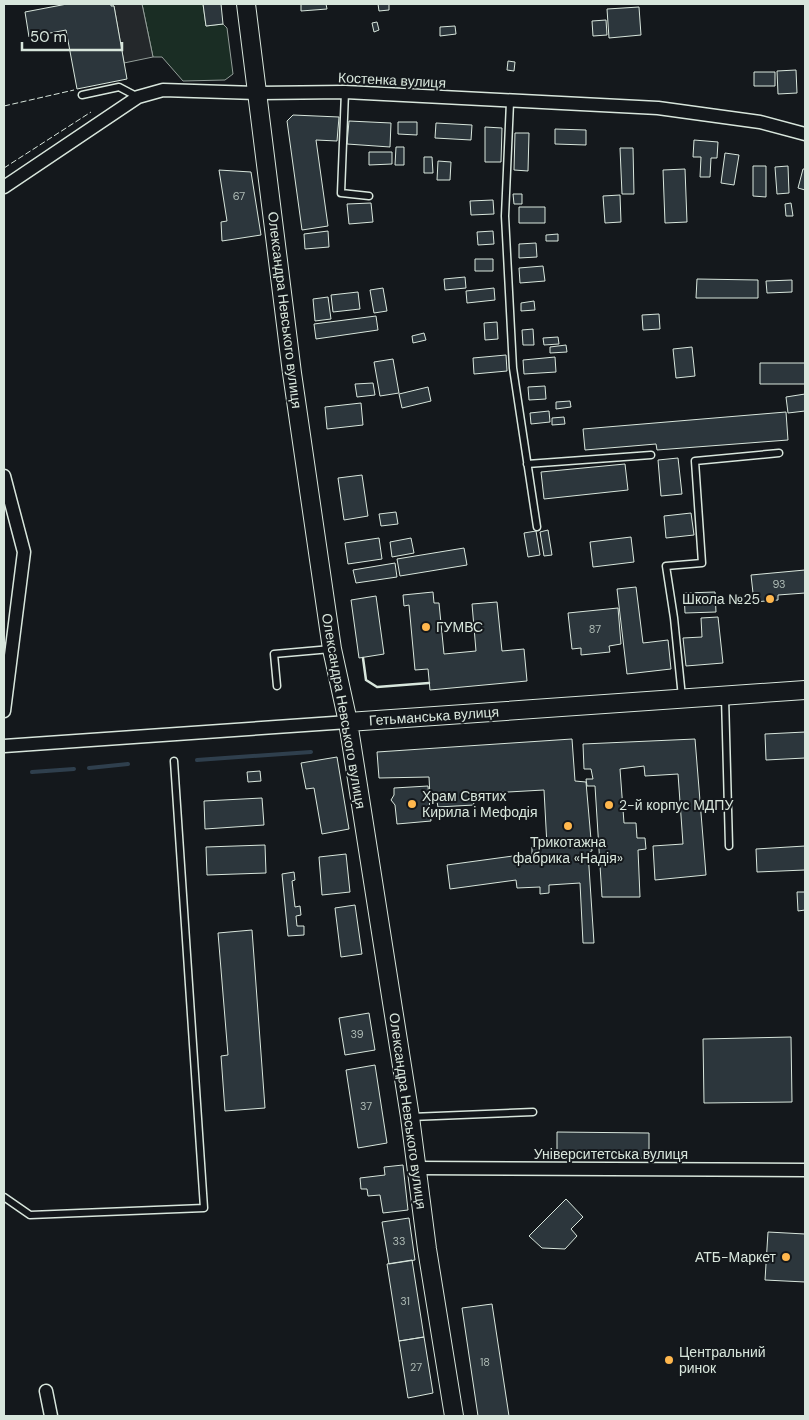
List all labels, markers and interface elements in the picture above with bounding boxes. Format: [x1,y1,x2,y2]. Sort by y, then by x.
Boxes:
scale bar [22,20,122,52]
text: 50 m [30,27,67,47]
street label: Костенка вулиця [338,68,446,92]
house number: 67 [233,189,245,203]
street label: Олександра Невського вулиця [264,211,306,409]
house number: 93 [772,577,786,591]
place label: Школа №25 [682,590,760,608]
marker: Школа №25 [764,593,776,605]
street label: Олександра Невського вулиця [318,612,370,810]
place label: ГУМВС [436,618,483,636]
marker: ГУМВС [420,621,432,633]
house number: 87 [589,622,601,636]
street label: Гетьманська вулиця [368,702,500,730]
place label: Храм Святих Кирила і Мефодія [422,787,538,821]
place label: 2-й корпус МДПУ [619,796,733,814]
marker: Храм Святих Кирила і Мефодія [406,798,418,810]
marker: 2-й корпус МДПУ [603,799,615,811]
marker: Трикотажна фабрика «Надія» [562,820,574,832]
place label: Трикотажна фабрика «Надія» [513,833,623,867]
street label: Олександра Невського вулиця [385,1012,431,1210]
house number: 39 [350,1027,364,1041]
house number: 37 [360,1099,372,1113]
street label: Університетська вулиця [534,1145,688,1163]
house number: 33 [392,1234,406,1248]
place label: АТБ-Маркет [695,1248,777,1266]
marker: АТБ-Маркет [780,1251,792,1263]
house number: 31 [400,1294,410,1308]
place label: Центральний ринок [679,1343,766,1377]
marker: Центральний ринок [663,1354,675,1366]
house number: 18 [480,1355,490,1369]
house number: 27 [410,1360,422,1374]

